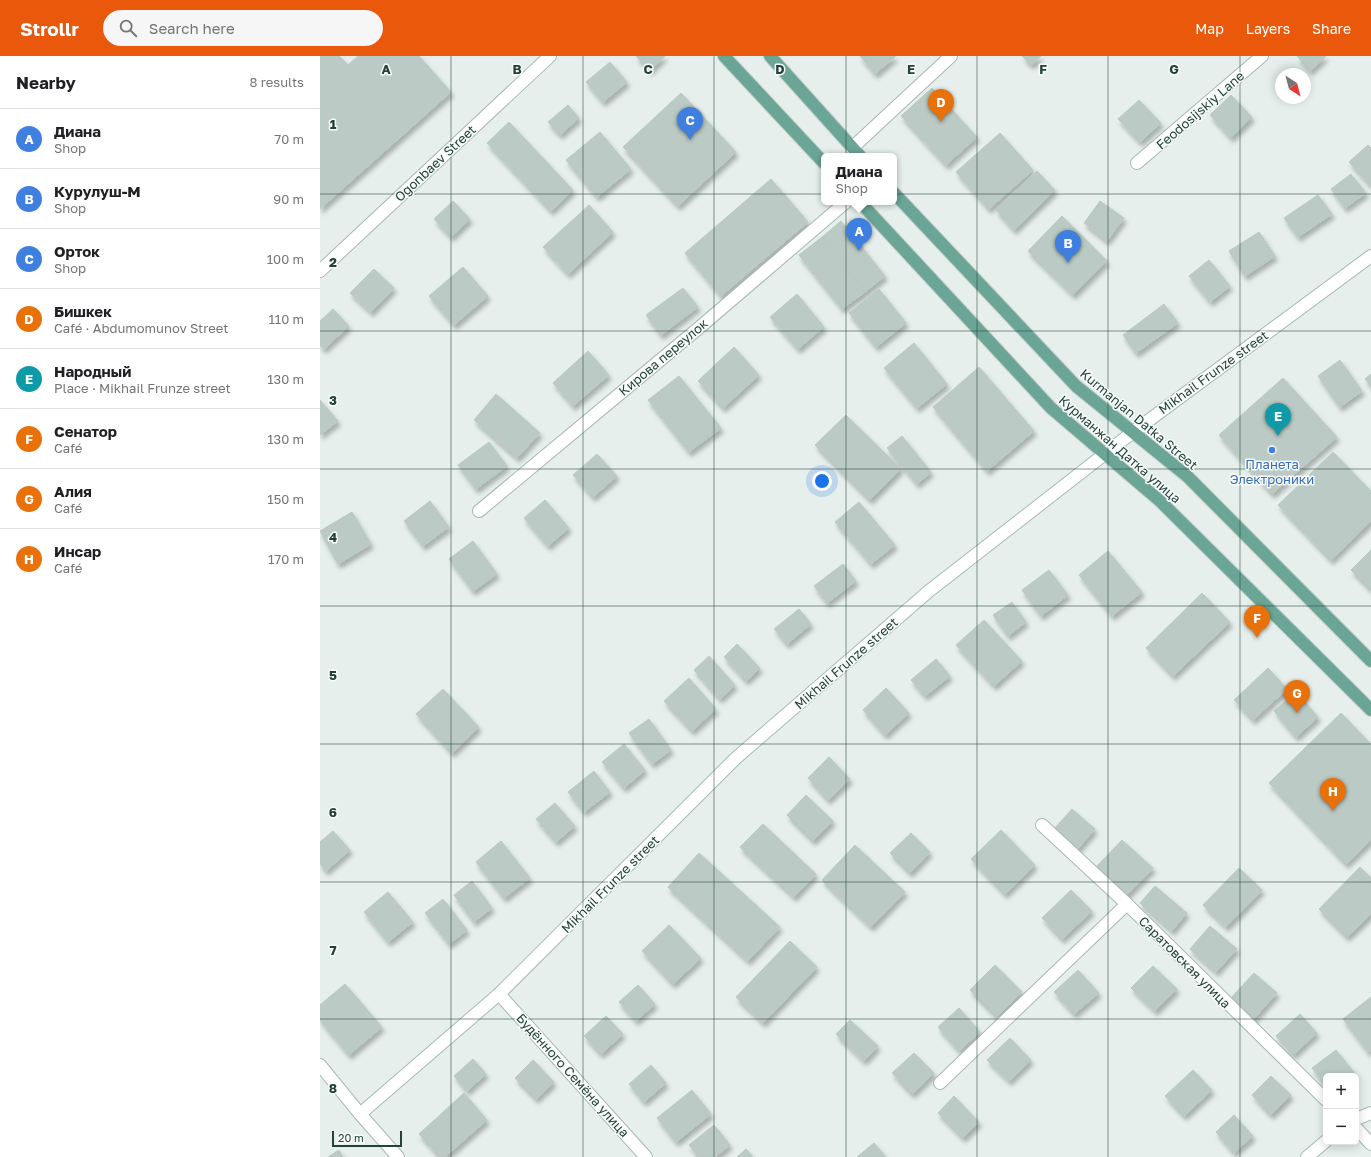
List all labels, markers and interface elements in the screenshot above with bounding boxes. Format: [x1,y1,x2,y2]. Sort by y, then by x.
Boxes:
search box [103,10,383,46]
text: Strollr [20,17,79,40]
icon: search [117,17,139,39]
text: Search here [149,19,235,37]
text: Map [1195,20,1224,37]
text: Layers [1246,20,1290,37]
text: Share [1312,20,1351,37]
text: A [381,61,391,77]
text: B [512,61,522,77]
text: C [643,61,653,77]
text: D [775,61,785,77]
text: E [907,61,915,77]
text: F [1039,61,1047,77]
text: G [1169,61,1179,77]
street label: Feodosijskiy Lane [1153,67,1247,153]
north arrow [1275,68,1311,104]
text: Nearby [16,72,76,93]
text: 8 results [250,74,304,90]
pin: D [928,89,954,122]
pin: C [677,107,703,140]
text: 1 [330,116,337,132]
street label: Ogonbaev Street [391,121,479,205]
text: Диана [54,122,101,140]
text: A [24,131,34,147]
text: 70 m [274,131,304,147]
text: Shop [54,140,86,156]
popup [821,153,897,205]
text: Диана [836,162,882,180]
text: Shop [836,180,868,196]
text: Курулуш-М [54,182,141,200]
text: B [24,191,34,207]
text: 90 m [273,191,304,207]
text: Shop [54,200,86,216]
pin: A [846,218,872,251]
pin: B [1055,230,1081,263]
text: Орток [54,242,100,260]
text: C [24,251,34,267]
text: 100 m [267,251,304,267]
text: 2 [329,254,337,270]
text: Shop [54,260,86,276]
text: Бишкек [54,302,112,320]
text: D [24,311,34,327]
text: 110 m [269,311,304,327]
street label: Кирова переулок [615,315,711,399]
text: Café · Abdumomunov Street [54,320,229,336]
street label: Mikhail Frunze street [1155,327,1271,417]
text: Народный [54,362,131,380]
street label: Kurmanjan Datka Street [1077,365,1201,473]
text: E [25,371,33,387]
text: 130 m [267,371,304,387]
text: Place · Mikhail Frunze street [54,380,231,396]
text: 3 [329,392,337,408]
street label: Курманжан Датка улица [1056,392,1184,506]
pin: E [1265,403,1291,436]
text: Сенатор [54,422,117,440]
text: F [25,431,33,447]
text: 130 m [267,431,304,447]
text: Café [54,440,82,456]
marker: Планета Электроники [1267,445,1277,455]
place label: Планета Электроники [1230,456,1314,487]
your location [812,471,832,491]
text: Алия [54,482,92,500]
text: G [24,491,34,507]
text: 150 m [267,491,304,507]
text: Café [54,500,82,516]
text: 4 [329,529,337,545]
text: Инсар [54,542,101,560]
text: H [24,551,34,567]
text: 170 m [268,551,304,567]
text: Café [54,560,82,576]
pin: F [1244,605,1270,638]
street label: Mikhail Frunze street [791,614,901,712]
text: 5 [329,667,337,683]
pin: G [1284,680,1310,713]
pin: H [1320,778,1346,811]
text: 6 [329,804,337,820]
street label: Mikhail Frunze street [558,832,662,936]
street label: Саратовская улица [1136,913,1234,1011]
text: 7 [329,942,337,958]
street label: Будённого Семёна улица [513,1010,633,1140]
map controls [1323,1073,1359,1145]
button: + [1323,1073,1359,1109]
text: 8 [329,1080,337,1096]
button: − [1323,1109,1359,1145]
scale bar [332,1129,402,1148]
text: 20 m [338,1131,364,1144]

